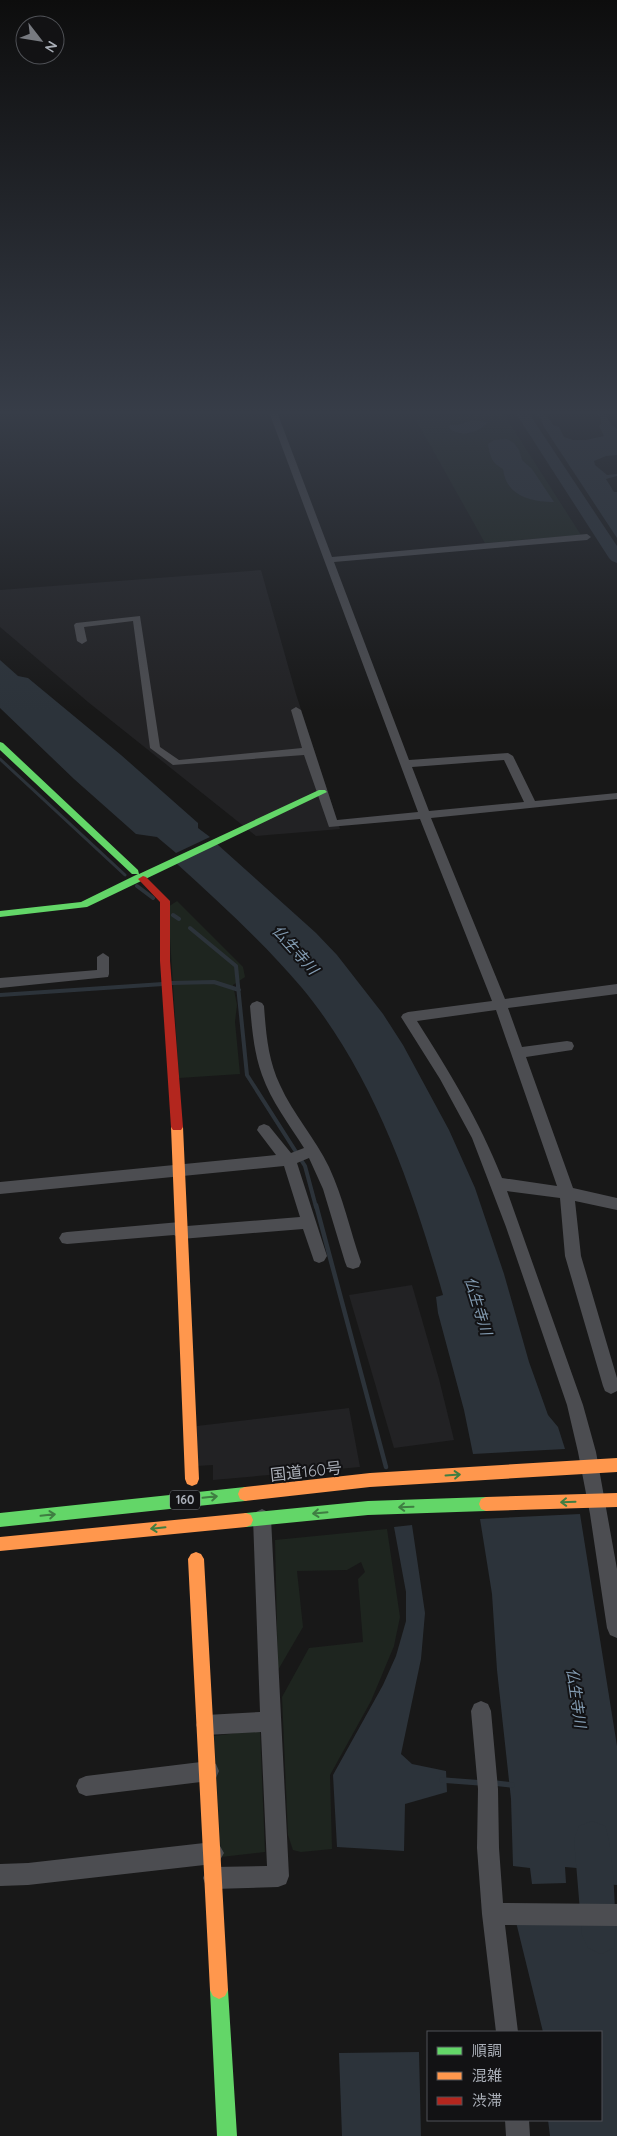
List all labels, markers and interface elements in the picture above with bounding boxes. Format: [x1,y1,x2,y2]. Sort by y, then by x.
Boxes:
north arrow [15,15,65,65]
text: N [41,38,62,56]
water label: 仏生寺川 [268,921,324,980]
water label: 仏生寺川 [461,1274,497,1339]
street label: 国道160号 [269,1457,343,1485]
one-way arrow [445,1471,461,1480]
road number: 160 [170,1490,200,1510]
one-way arrow [202,1492,218,1502]
one-way arrow [561,1497,577,1506]
one-way arrow [398,1502,414,1512]
one-way arrow [312,1508,328,1518]
one-way arrow [40,1510,56,1519]
one-way arrow [150,1524,166,1533]
water label: 仏生寺川 [563,1667,590,1731]
legend [427,2031,602,2121]
text: 順調 [472,2041,502,2060]
text: 混雑 [472,2066,502,2085]
text: 渋滞 [472,2091,502,2110]

